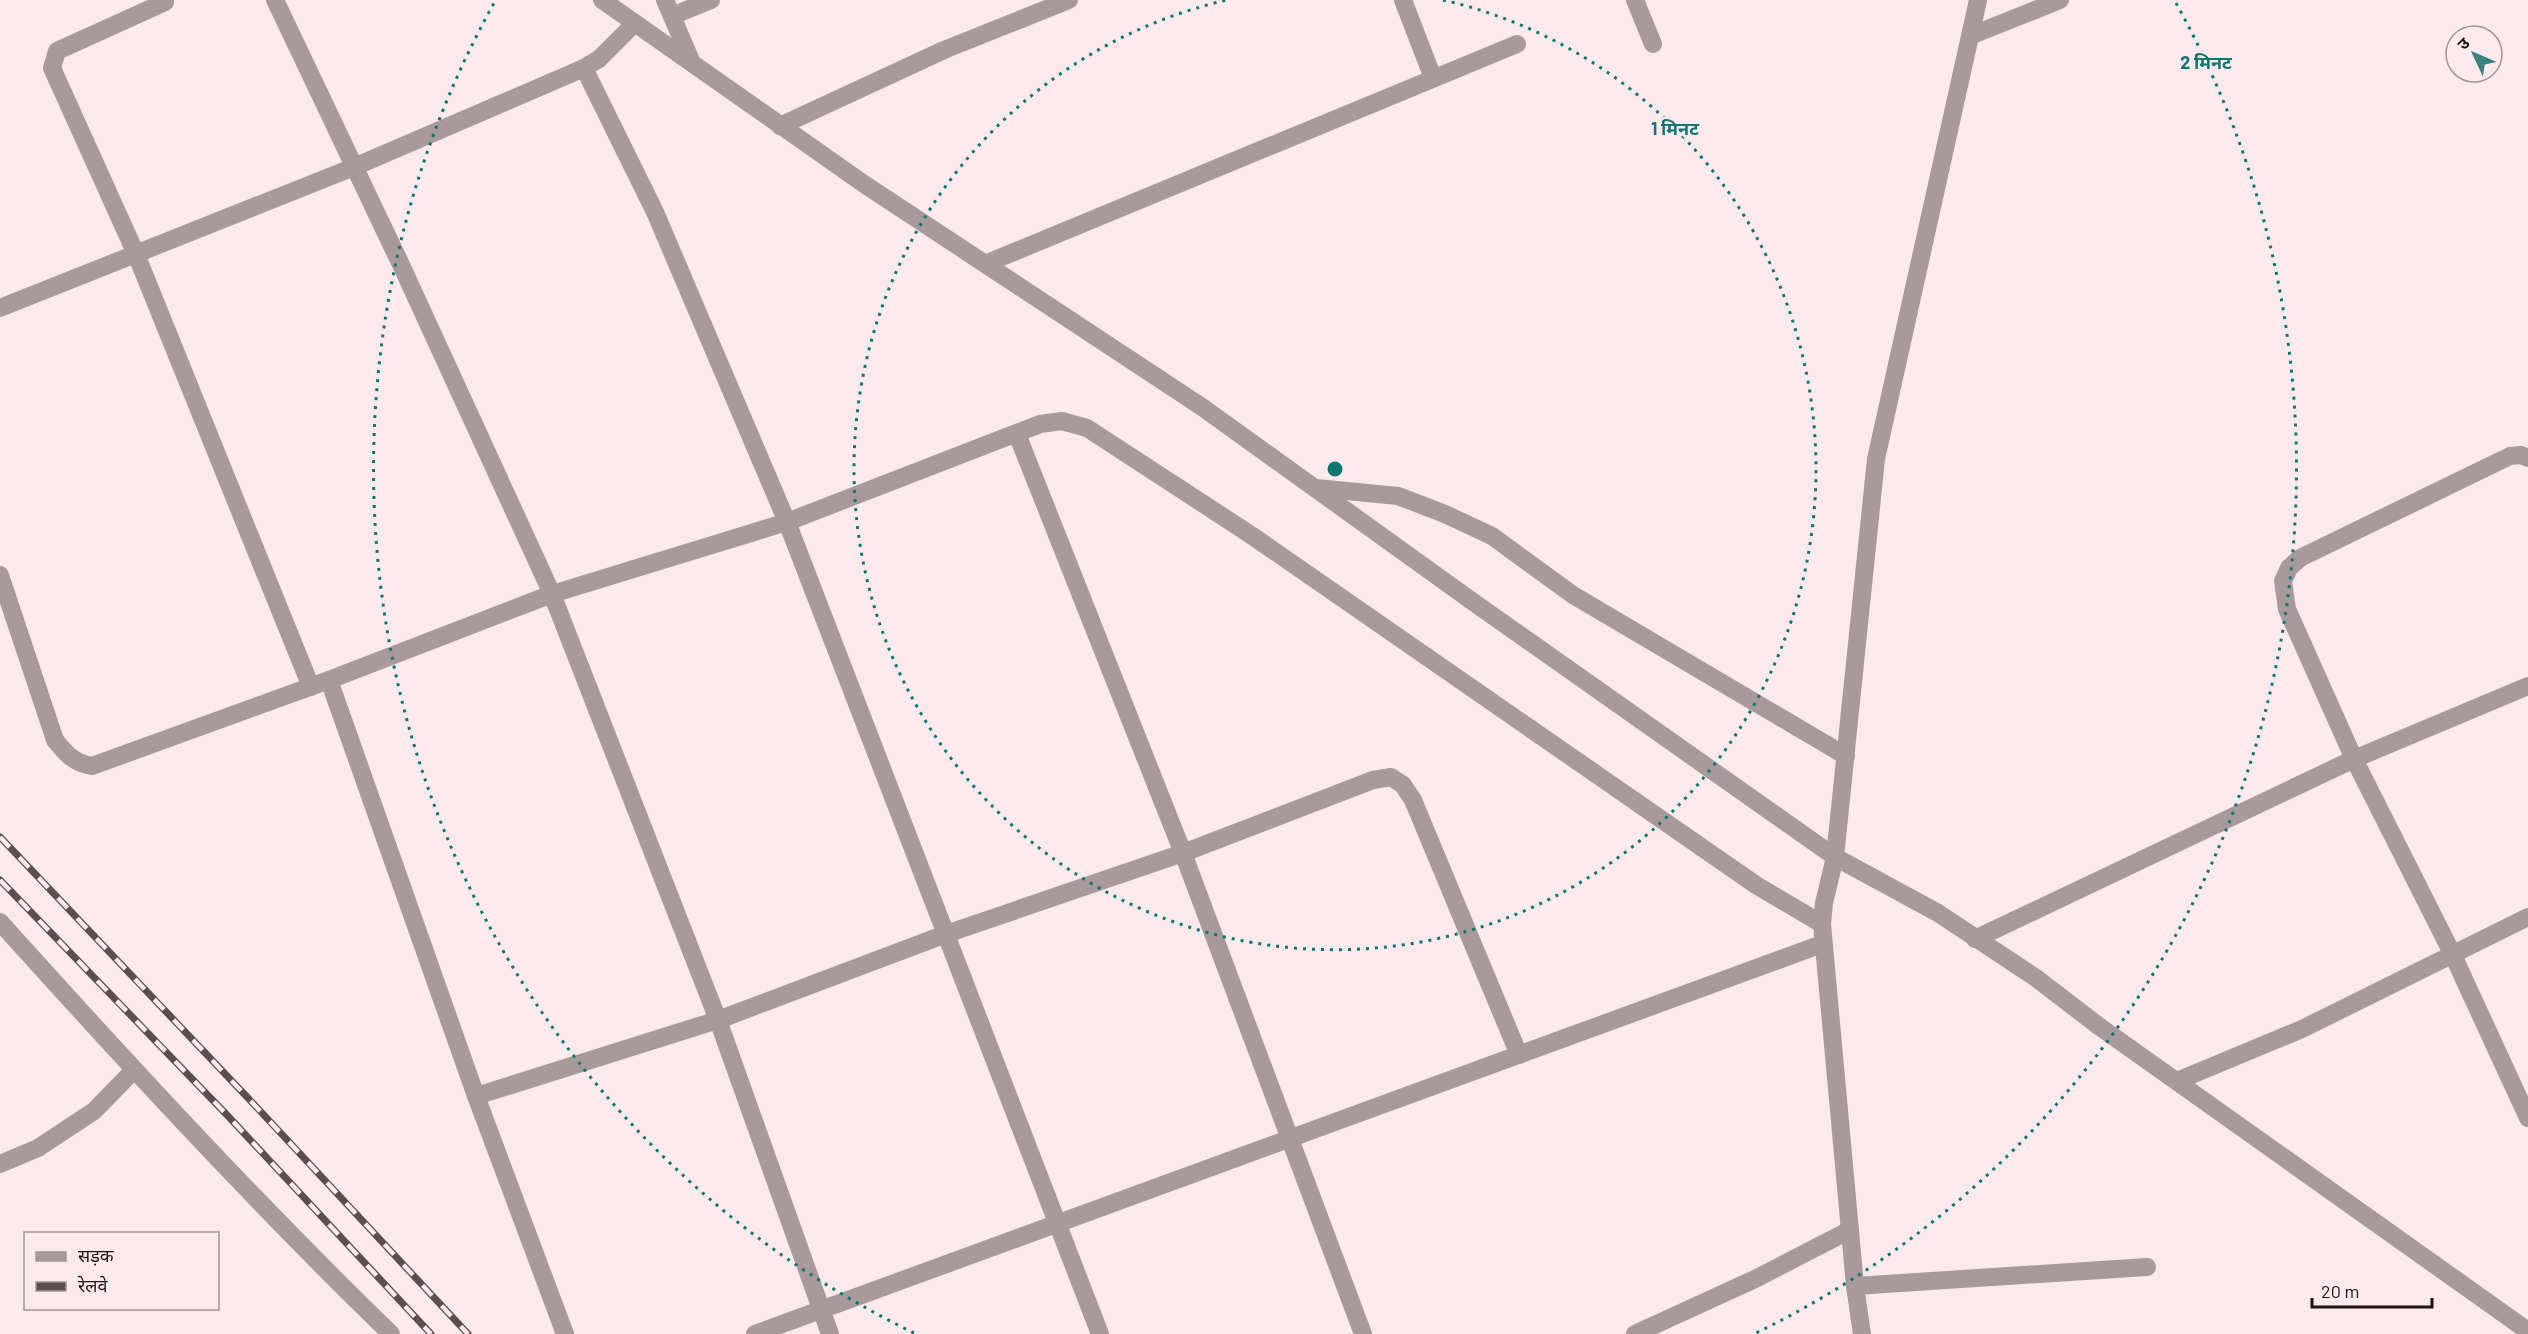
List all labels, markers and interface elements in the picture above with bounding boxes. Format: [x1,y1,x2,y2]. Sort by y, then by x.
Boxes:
north arrow [2444,24,2504,84]
text: उ [2453,33,2473,53]
text: 2 मिनट [2180,51,2232,73]
text: 1 मिनट [1651,117,1699,139]
centre of rings [1325,459,1345,479]
legend [24,1232,219,1310]
text: सड़क [78,1244,115,1266]
scale bar [2312,1271,2432,1309]
text: रेलवे [77,1274,109,1296]
text: 20 m [2321,1280,2359,1302]

